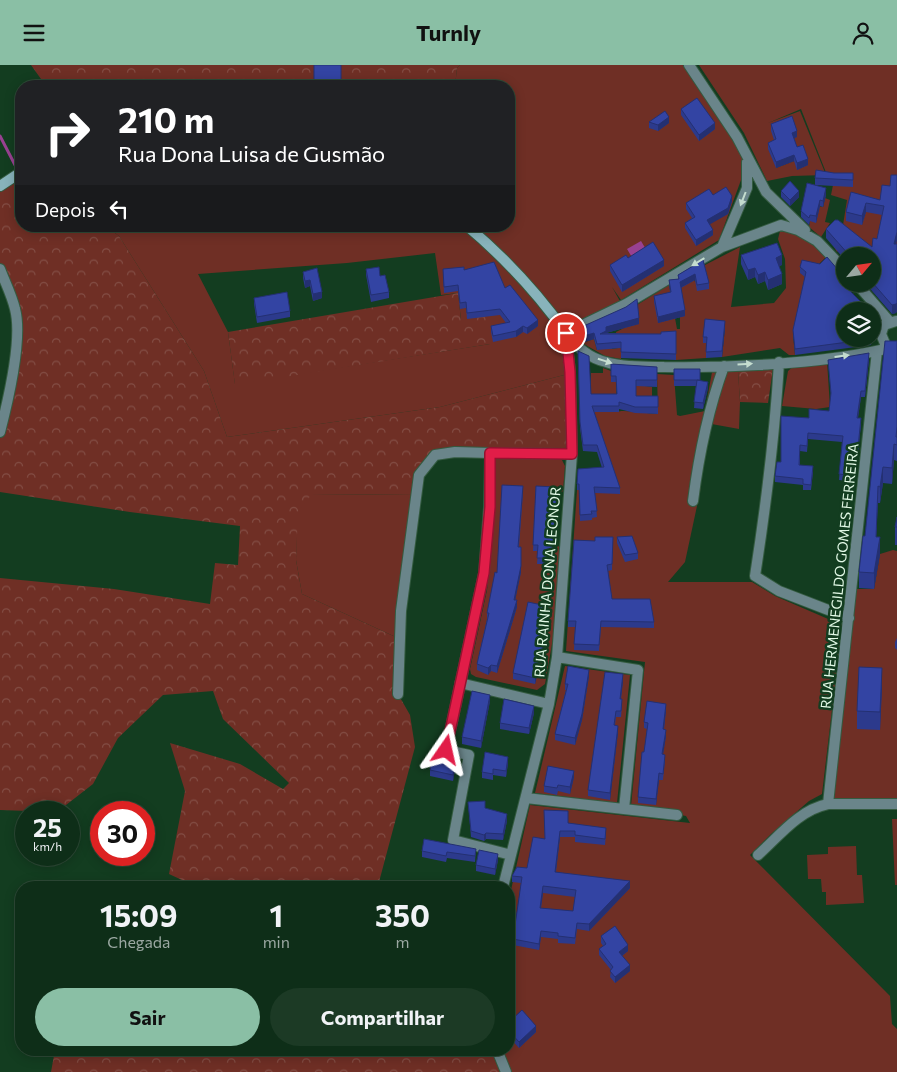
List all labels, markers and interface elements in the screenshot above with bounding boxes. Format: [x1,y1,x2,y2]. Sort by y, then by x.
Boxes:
icon: menu [20,19,48,47]
text: Turnly [416,19,481,46]
icon: person [849,19,877,47]
text: 210 m [118,97,214,140]
icon: right [35,100,100,165]
text: Rua Dona Luisa de Gusmão [118,140,385,167]
one-way arrow [739,192,747,207]
icon: left [105,195,133,223]
text: Depois [35,198,95,221]
north arrow [836,247,881,293]
map controls [836,247,881,347]
one-way arrow [691,257,704,266]
button: layers [836,302,881,347]
pin [545,312,587,354]
icon: arrive [552,319,580,347]
one-way arrow [835,352,851,360]
one-way arrow [597,358,612,366]
one-way arrow [737,360,753,368]
street label: RUA HERMENEGILDO GOMES FERREIRA [817,442,861,710]
street label: RUA RAINHA DONA LEONOR [530,486,564,678]
position arrow [419,723,471,775]
speed limit sign: 30 [90,801,155,866]
text: 25 [33,812,62,842]
text: km/h [33,839,62,853]
text: 15:09 [100,896,178,933]
text: 1 [269,896,283,933]
text: 350 [375,896,430,933]
text: Chegada [107,932,170,951]
text: min [263,932,290,951]
text: m [395,932,409,951]
button: Sair [35,988,260,1046]
button: Compartilhar [270,988,495,1046]

